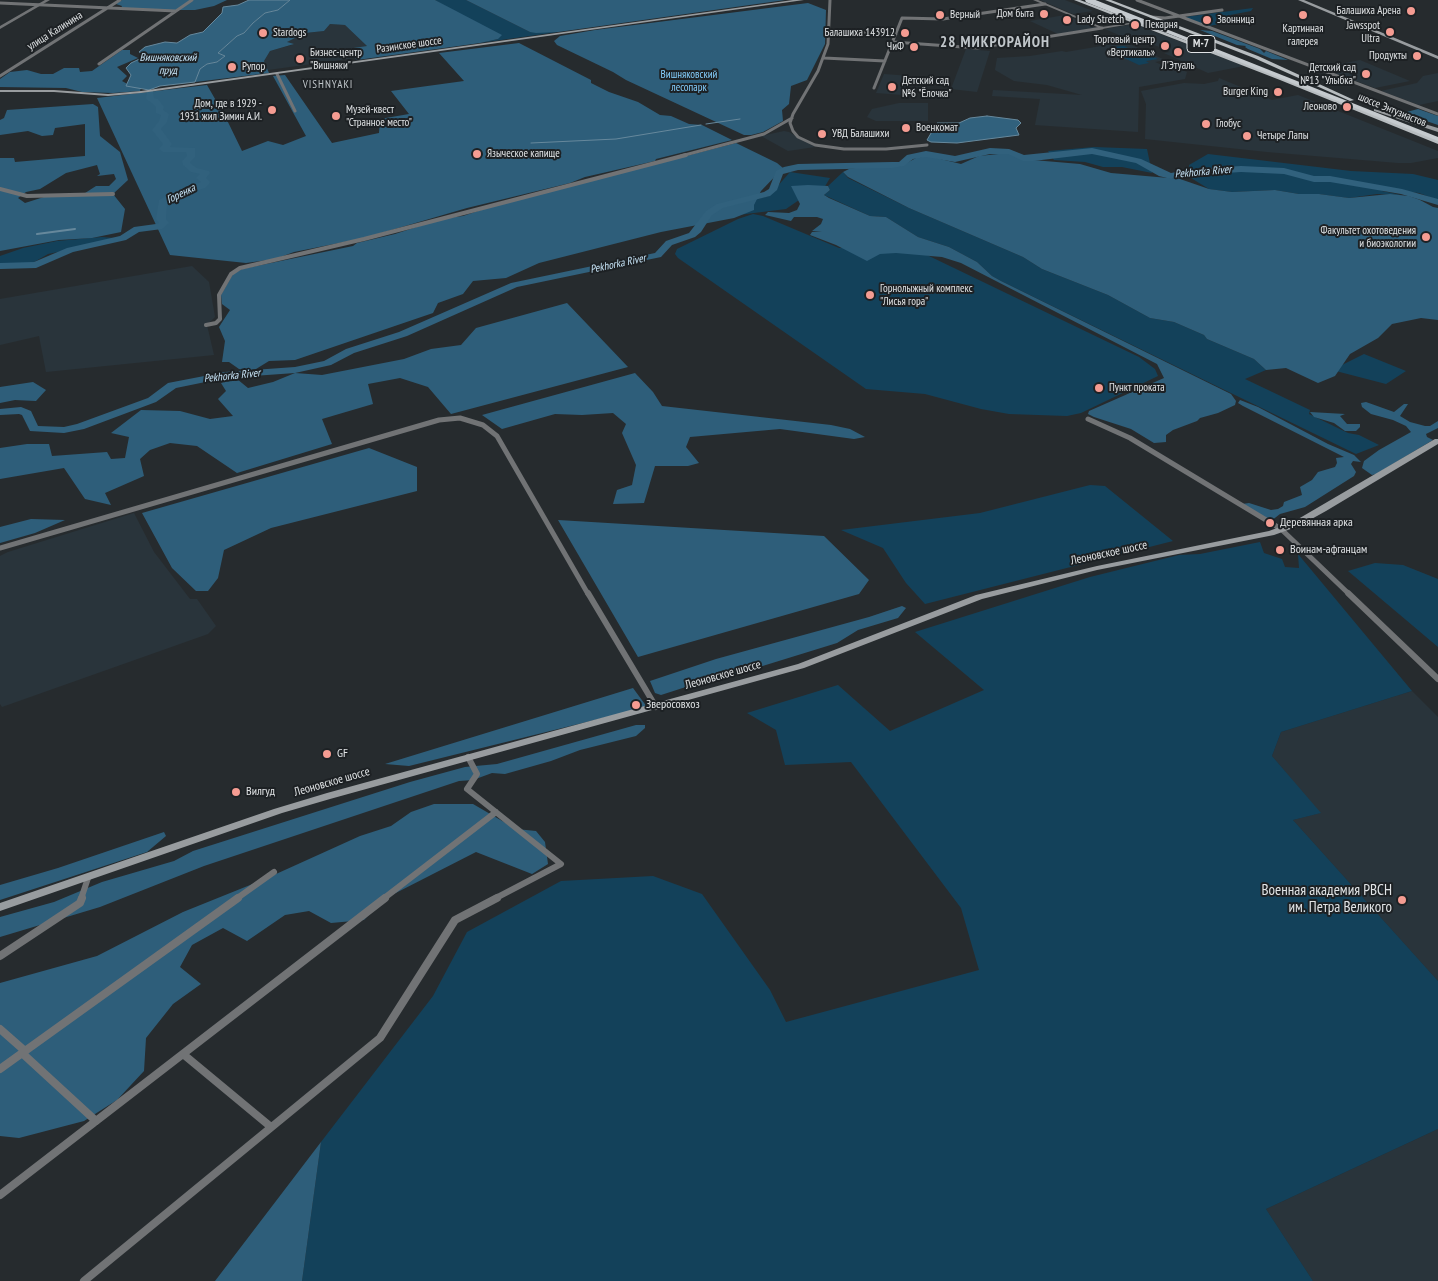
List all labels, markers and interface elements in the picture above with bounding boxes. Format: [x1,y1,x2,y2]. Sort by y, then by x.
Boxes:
place label: Балашиха Арена [1336,4,1401,18]
marker: Балашиха Арена [1405,5,1417,17]
place label: Дом быта [997,7,1034,21]
place label: Верный [950,8,980,22]
marker: Дом быта [1038,8,1050,20]
street label: улица Калинина [25,9,85,53]
marker: Верный [934,9,946,21]
marker: Картинная галерея [1297,9,1309,21]
place label: Lady Stretch [1077,13,1124,27]
place label: Звонница [1217,13,1255,27]
marker: Lady Stretch [1061,14,1073,26]
marker: Звонница [1201,14,1213,26]
place label: Пекарня [1145,18,1178,32]
marker: Пекарня [1129,19,1141,31]
place label: Jawsspot Ultra [1346,19,1380,45]
place label: Картинная галерея [1282,22,1324,48]
place label: Stardogs [273,26,306,40]
place label: Балашиха 143912 [825,26,895,40]
marker: Jawsspot Ultra [1384,26,1396,38]
marker: Stardogs [257,27,269,39]
marker: Балашиха 143912 [899,27,911,39]
place label: Торговый центр «Вертикаль» [1094,33,1155,59]
street label: Разинское шоссе [376,34,442,56]
district label: 28 МИКРОРАЙОН [938,34,1052,52]
road number: М-7 [1187,36,1215,52]
place label: ЧиФ [887,40,904,54]
marker: Торговый центр «Вертикаль» [1159,40,1171,52]
marker: ЧиФ [908,41,920,53]
place label: Бизнес-центр "Вишняки" [310,46,362,72]
marker: Л'Этуаль [1172,46,1184,58]
place label: Продукты [1369,49,1407,63]
marker: Продукты [1411,50,1423,62]
water label: Вишняковский пруд [140,51,196,77]
marker: Бизнес-центр "Вишняки" [294,53,306,65]
place label: Л'Этуаль [1161,59,1195,73]
place label: Рупор [242,60,265,74]
marker: Рупор [226,61,238,73]
place label: Детский сад №13 "Улыбка" [1300,61,1356,87]
park label: Вишняковский лесопарк [661,68,717,94]
marker: Детский сад №13 "Улыбка" [1360,68,1372,80]
place label: Детский сад №6 "Ёлочка" [902,74,952,100]
district label: VISHNYAKI [302,78,354,92]
marker: Детский сад №6 "Ёлочка" [886,81,898,93]
place label: Burger King [1223,85,1268,99]
marker: Burger King [1272,86,1284,98]
street label: шоссе Энтузиастов [1356,90,1428,130]
place label: Дом, где в 1929 - 1931 жил Зимин А.И. [180,97,262,123]
place label: Леоново [1304,100,1337,114]
marker: Леоново [1341,101,1353,113]
place label: Музей-квест "Странное место" [346,103,412,129]
marker: Дом, где в 1929 - 1931 жил Зимин А.И. [266,104,278,116]
marker: Музей-квест "Странное место" [330,110,342,122]
place label: Глобус [1216,117,1241,131]
marker: Глобус [1200,118,1212,130]
place label: Военкомат [916,121,958,135]
marker: Военкомат [900,122,912,134]
place label: УВД Балашихи [832,127,889,141]
marker: УВД Балашихи [816,128,828,140]
place label: Четыре Лапы [1257,129,1309,143]
marker: Четыре Лапы [1241,130,1253,142]
place label: Языческое капище [487,147,560,161]
marker: Языческое капище [471,148,483,160]
water label: Pekhorka River [1174,163,1232,181]
water label: Горенка [164,181,198,207]
place label: Факультет охотоведения и биоэкологии [1321,224,1416,250]
marker: Факультет охотоведения и биоэкологии [1420,231,1432,243]
water label: Pekhorka River [589,252,647,276]
place label: Горнолыжный комплекс "Лисья гора" [880,282,973,308]
marker: Горнолыжный комплекс "Лисья гора" [864,289,876,301]
water label: Pekhorka River [203,366,261,386]
place label: Пункт проката [1109,381,1165,395]
marker: Пункт проката [1093,382,1105,394]
place label: Деревянная арка [1280,516,1353,530]
marker: Деревянная арка [1264,517,1276,529]
street label: Леоновское шоссе [1069,538,1149,568]
place label: Воинам-афганцам [1290,543,1367,557]
marker: Воинам-афганцам [1274,544,1286,556]
street label: Леоновское шоссе [683,657,763,693]
place label: Зверосовхоз [646,698,700,712]
marker: Зверосовхоз [630,699,642,711]
place label: GF [337,747,348,761]
marker: GF [321,748,333,760]
street label: Леоновское шоссе [292,764,372,800]
place label: Вилгуд [246,785,275,799]
marker: Вилгуд [230,786,242,798]
place label: Военная академия РВСН им. Петра Великого [1262,882,1392,917]
marker: Военная академия РВСН им. Петра Великого [1396,894,1408,906]

